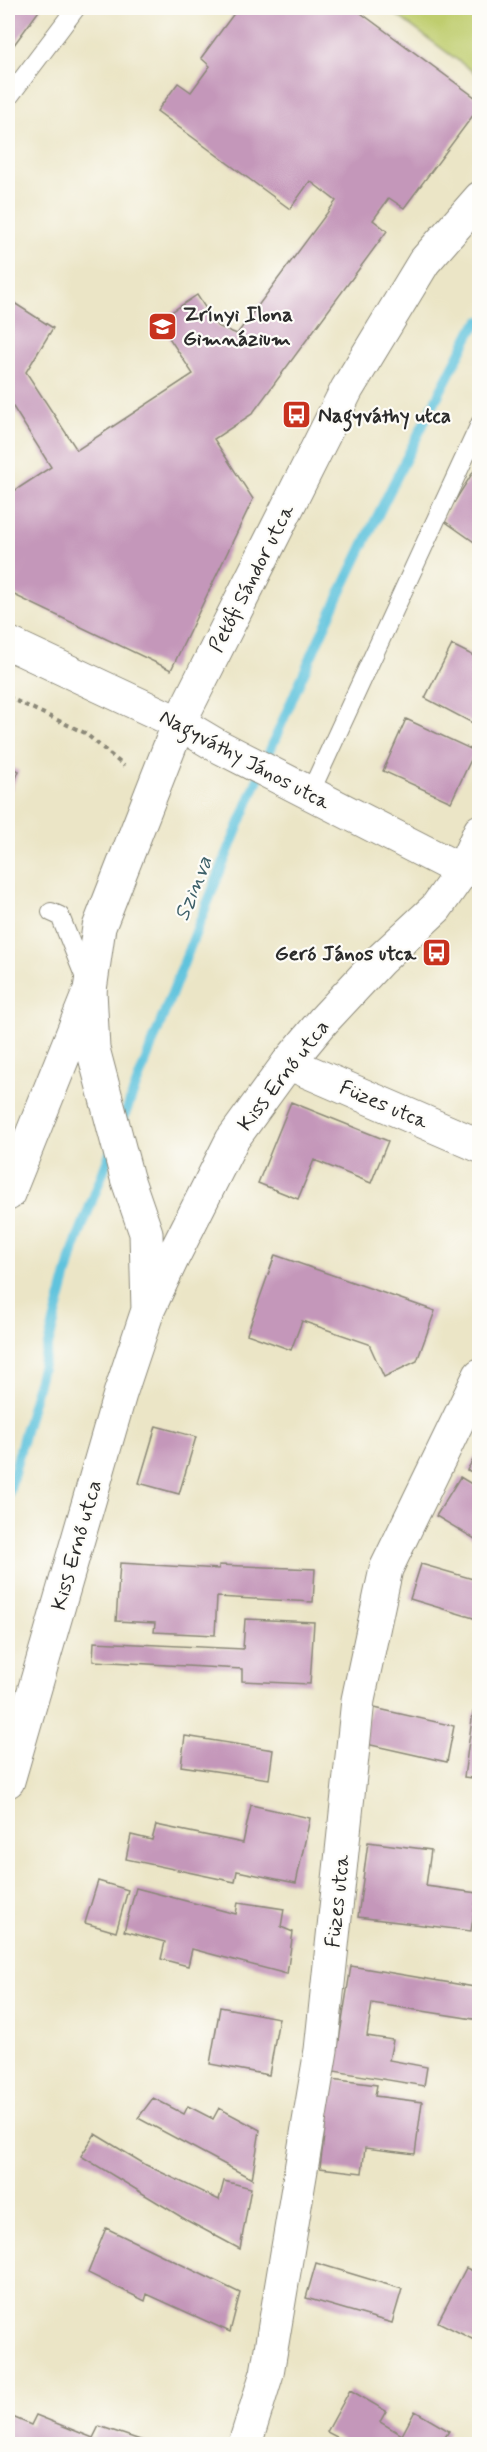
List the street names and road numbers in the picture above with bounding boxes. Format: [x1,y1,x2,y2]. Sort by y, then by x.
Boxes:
street label: Petőfi Sándor utca [203,499,301,657]
street label: Nagyváthy János utca [153,703,335,819]
street label: Kiss Ernő utca [231,1014,336,1137]
street label: Füzes utca [335,1074,432,1136]
street label: Kiss Ernő utca [45,1477,109,1614]
street label: Füzes utca [319,1853,357,1949]

